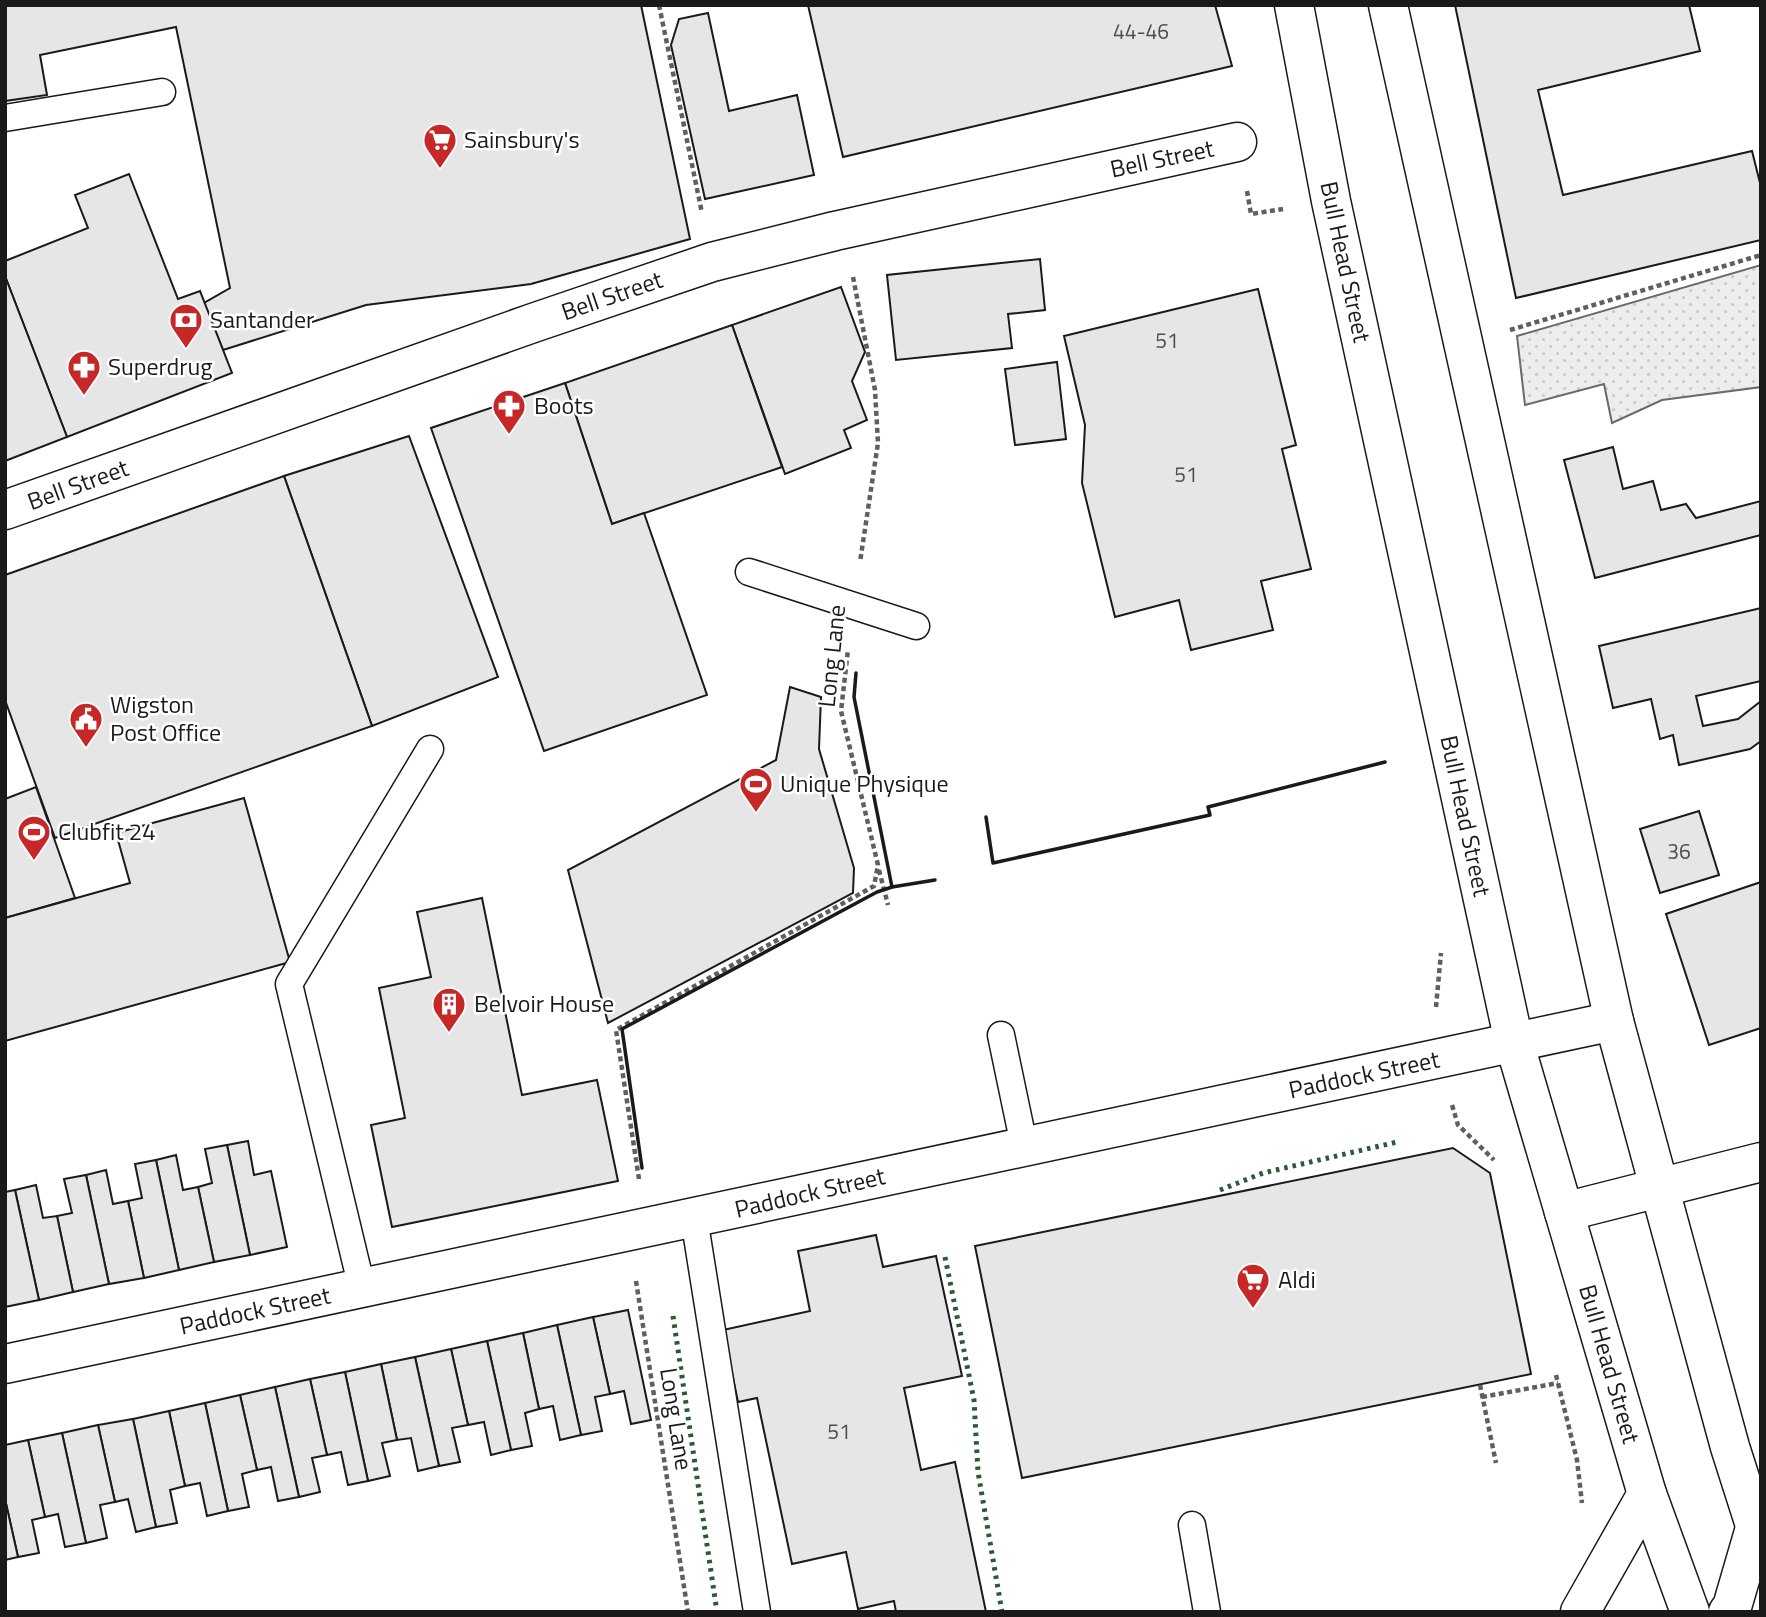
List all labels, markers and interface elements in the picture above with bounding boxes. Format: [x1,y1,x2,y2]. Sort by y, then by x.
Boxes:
house number: 44-46 [1113,15,1169,47]
supermarket icon: Sainsbury's [421,121,459,170]
place label: Sainsbury's [464,121,580,157]
street label: Bell Street [1107,129,1218,187]
street label: Bull Head Street [1311,178,1381,346]
street label: Bell Street [556,261,668,329]
bank icon: Santander [167,301,205,350]
place label: Santander [210,301,314,337]
house number: 51 [1155,324,1179,356]
pharmacy icon: Superdrug [65,348,103,397]
place label: Superdrug [108,348,213,384]
pharmacy icon: Boots [490,387,528,436]
place label: Boots [534,387,594,423]
street label: Bell Street [22,449,134,519]
house number: 51 [1174,458,1198,490]
street label: Long Lane [808,603,854,709]
place label: Wigston Post Office [110,686,221,750]
public building icon: Wigston Post Office [67,700,105,749]
street label: Bull Head Street [1431,732,1501,900]
sports icon: Unique Physique [737,765,775,814]
place label: Unique Physique [780,765,949,801]
sports icon: Clubfit 24 [15,813,53,862]
place label: Clubfit 24 [58,813,156,849]
house number: 36 [1667,835,1691,867]
building icon: Belvoir House [430,985,468,1034]
place label: Belvoir House [474,985,614,1021]
street label: Paddock Street [1285,1040,1443,1108]
street label: Paddock Street [731,1157,889,1227]
supermarket icon: Aldi [1234,1261,1272,1310]
place label: Aldi [1278,1261,1316,1297]
street label: Paddock Street [176,1276,334,1344]
street label: Bull Head Street [1570,1280,1650,1448]
street label: Long Lane [651,1365,703,1473]
house number: 51 [827,1415,851,1447]

